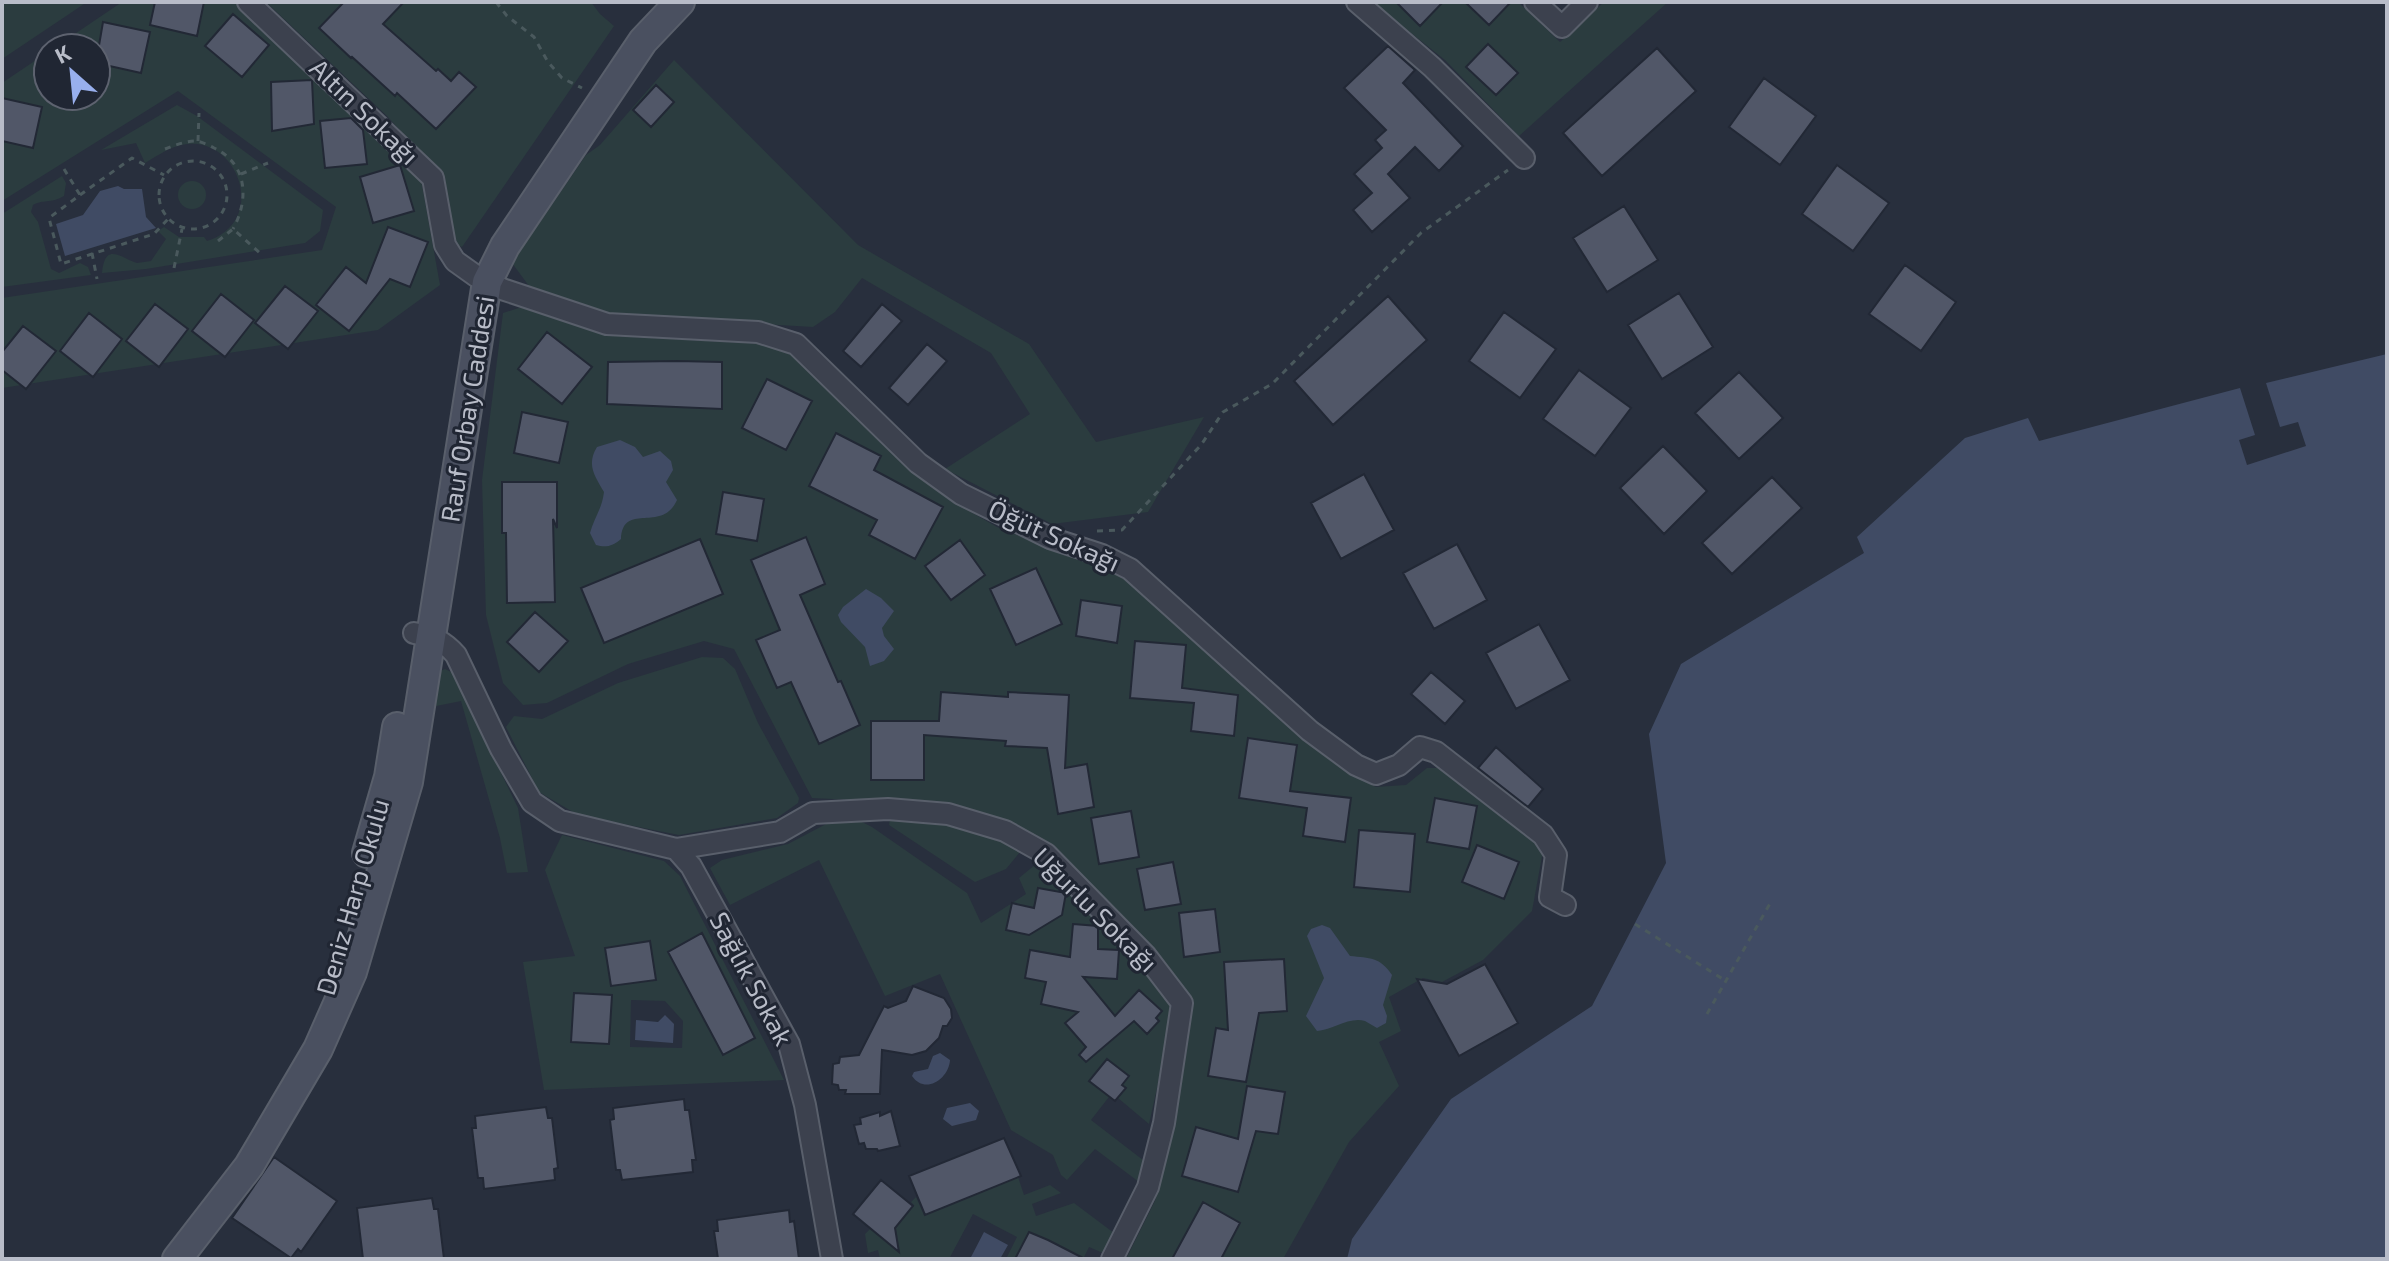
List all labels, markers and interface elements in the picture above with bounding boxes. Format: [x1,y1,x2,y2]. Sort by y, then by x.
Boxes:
north arrow [32,32,112,112]
text: K [50,39,75,68]
street label: Altın Sokağı [304,52,426,170]
street label: Rauf Orbay Caddesi [433,293,500,524]
street label: Öğüt Sokağı [984,492,1125,577]
street label: Deniz Harp Okulu [309,795,394,998]
street label: Uğurlu Sokağı [1027,840,1165,978]
street label: Sağlık Sokak [704,906,800,1050]

